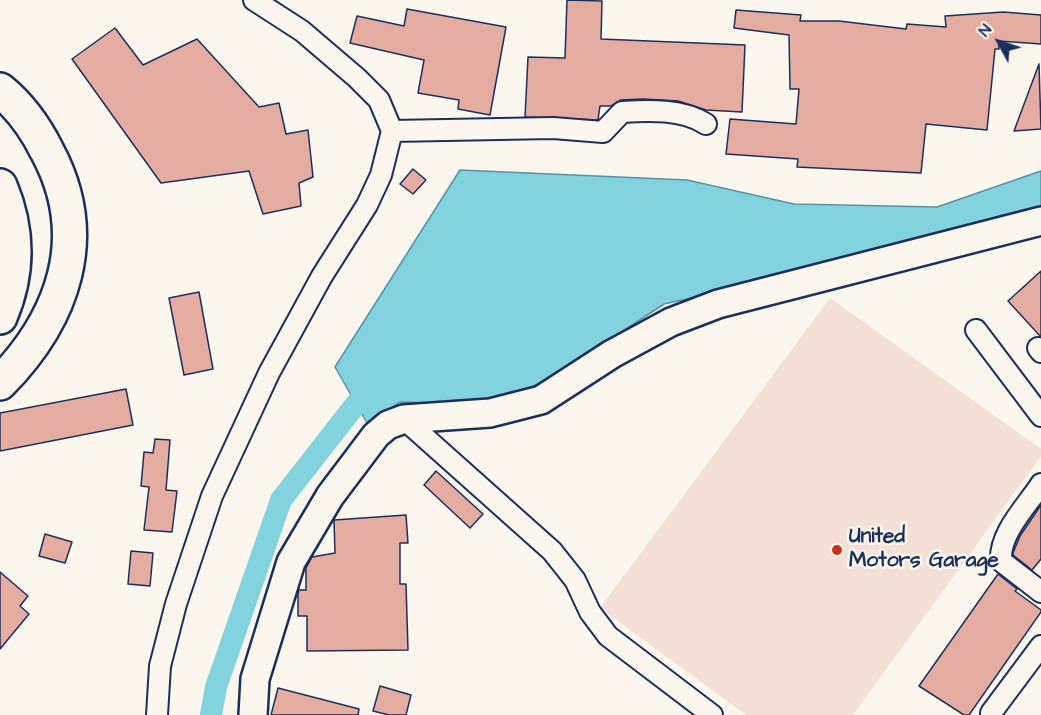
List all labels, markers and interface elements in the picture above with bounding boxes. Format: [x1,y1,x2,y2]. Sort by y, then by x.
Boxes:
north arrow [969,12,1029,72]
text: N [974,20,997,41]
place label: United Motors Garage [849,525,999,575]
marker: United Motors Garage [830,543,844,557]

